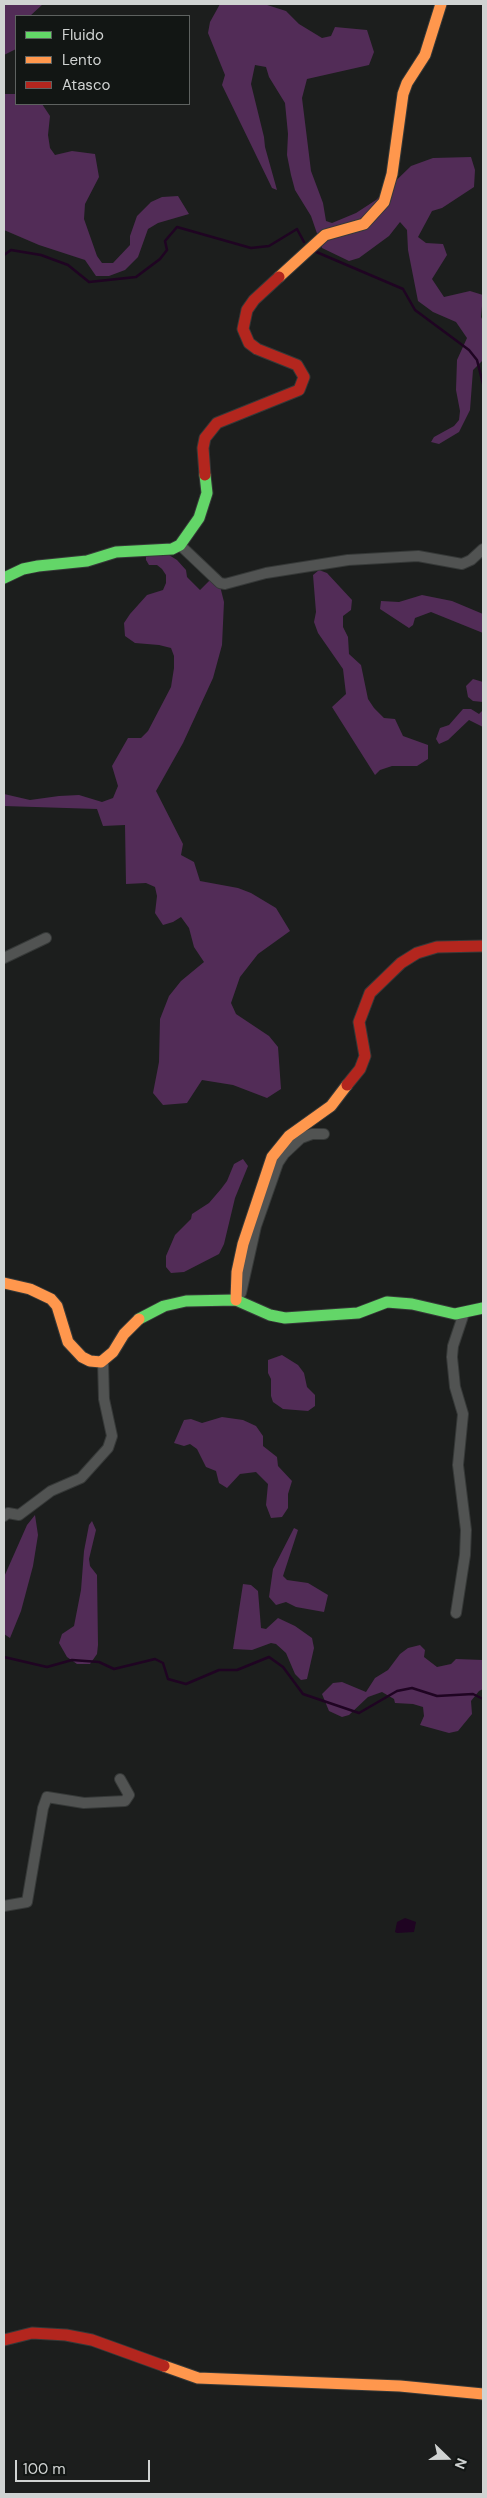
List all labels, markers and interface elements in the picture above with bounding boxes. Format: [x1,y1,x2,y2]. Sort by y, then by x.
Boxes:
legend [15,15,190,105]
text: Fluido [62,25,104,45]
text: Lento [62,50,101,70]
text: Atasco [62,75,110,95]
north arrow [422,2433,472,2483]
scale bar [18,2450,152,2482]
text: N [451,2456,471,2472]
text: 100 m [23,2459,66,2479]

